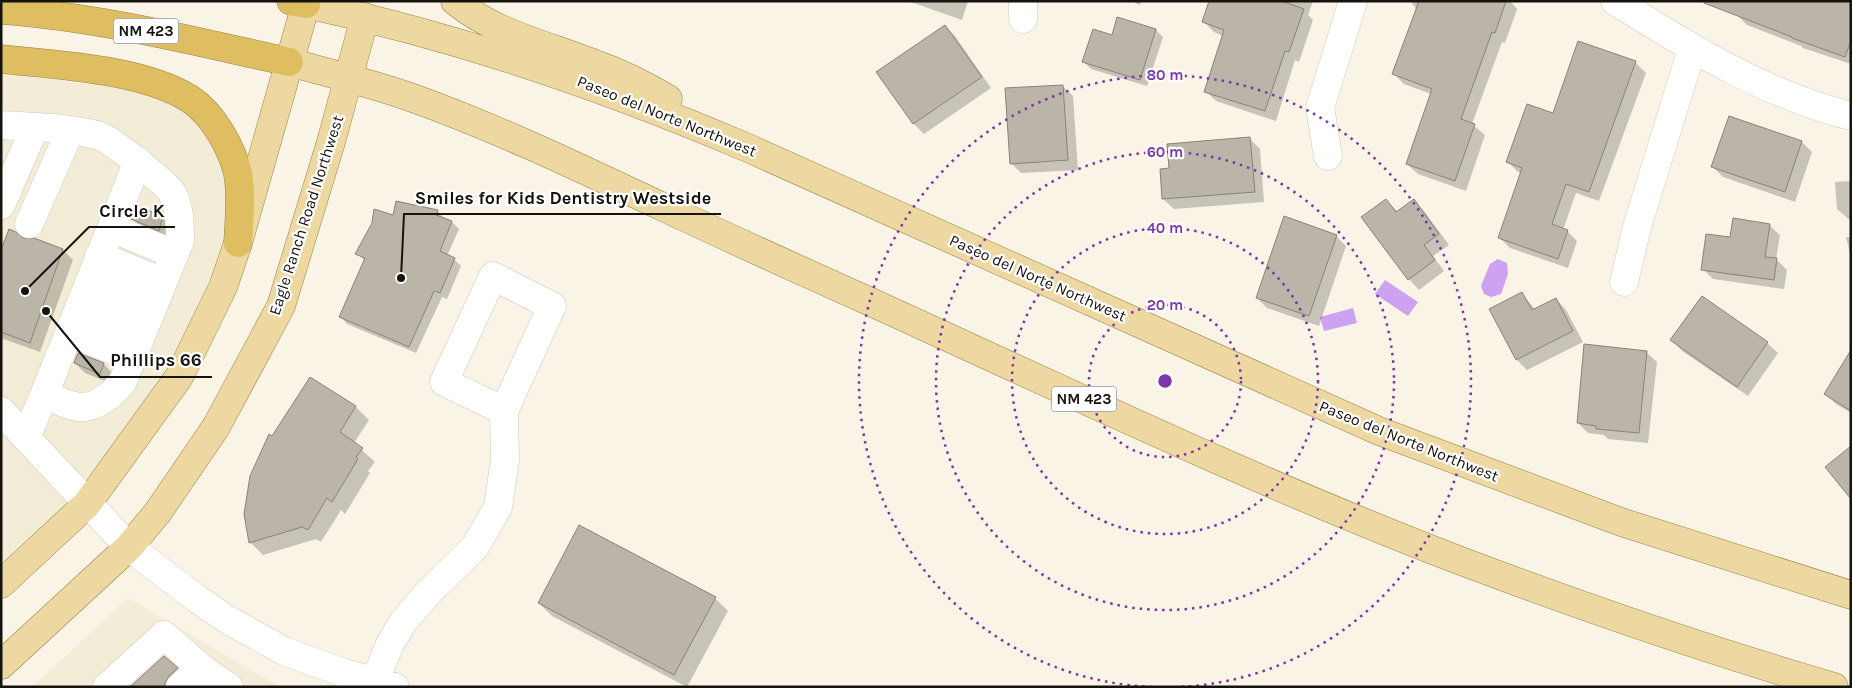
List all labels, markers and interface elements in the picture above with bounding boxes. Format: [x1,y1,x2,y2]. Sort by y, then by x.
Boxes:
road number: NM 423 [114,18,178,44]
text: 80 m [1146,66,1184,84]
street label: Paseo del Norte Northwest [575,71,759,161]
street label: Eagle Ranch Road Northwest [265,113,347,317]
text: 60 m [1147,143,1183,161]
callout: Smiles for Kids Dentistry Westside [404,181,721,214]
text: Smiles for Kids Dentistry Westside [415,187,711,209]
callout: Circle K [89,194,175,227]
text: Circle K [99,200,165,222]
text: 40 m [1147,219,1183,237]
street label: Paseo del Norte Northwest [947,230,1129,326]
text: 20 m [1147,296,1183,314]
callout: Phillips 66 [100,344,212,377]
text: Phillips 66 [110,349,202,371]
centre of rings [1156,372,1174,390]
road number: NM 423 [1052,386,1116,412]
street label: Paseo del Norte Northwest [1317,396,1501,486]

